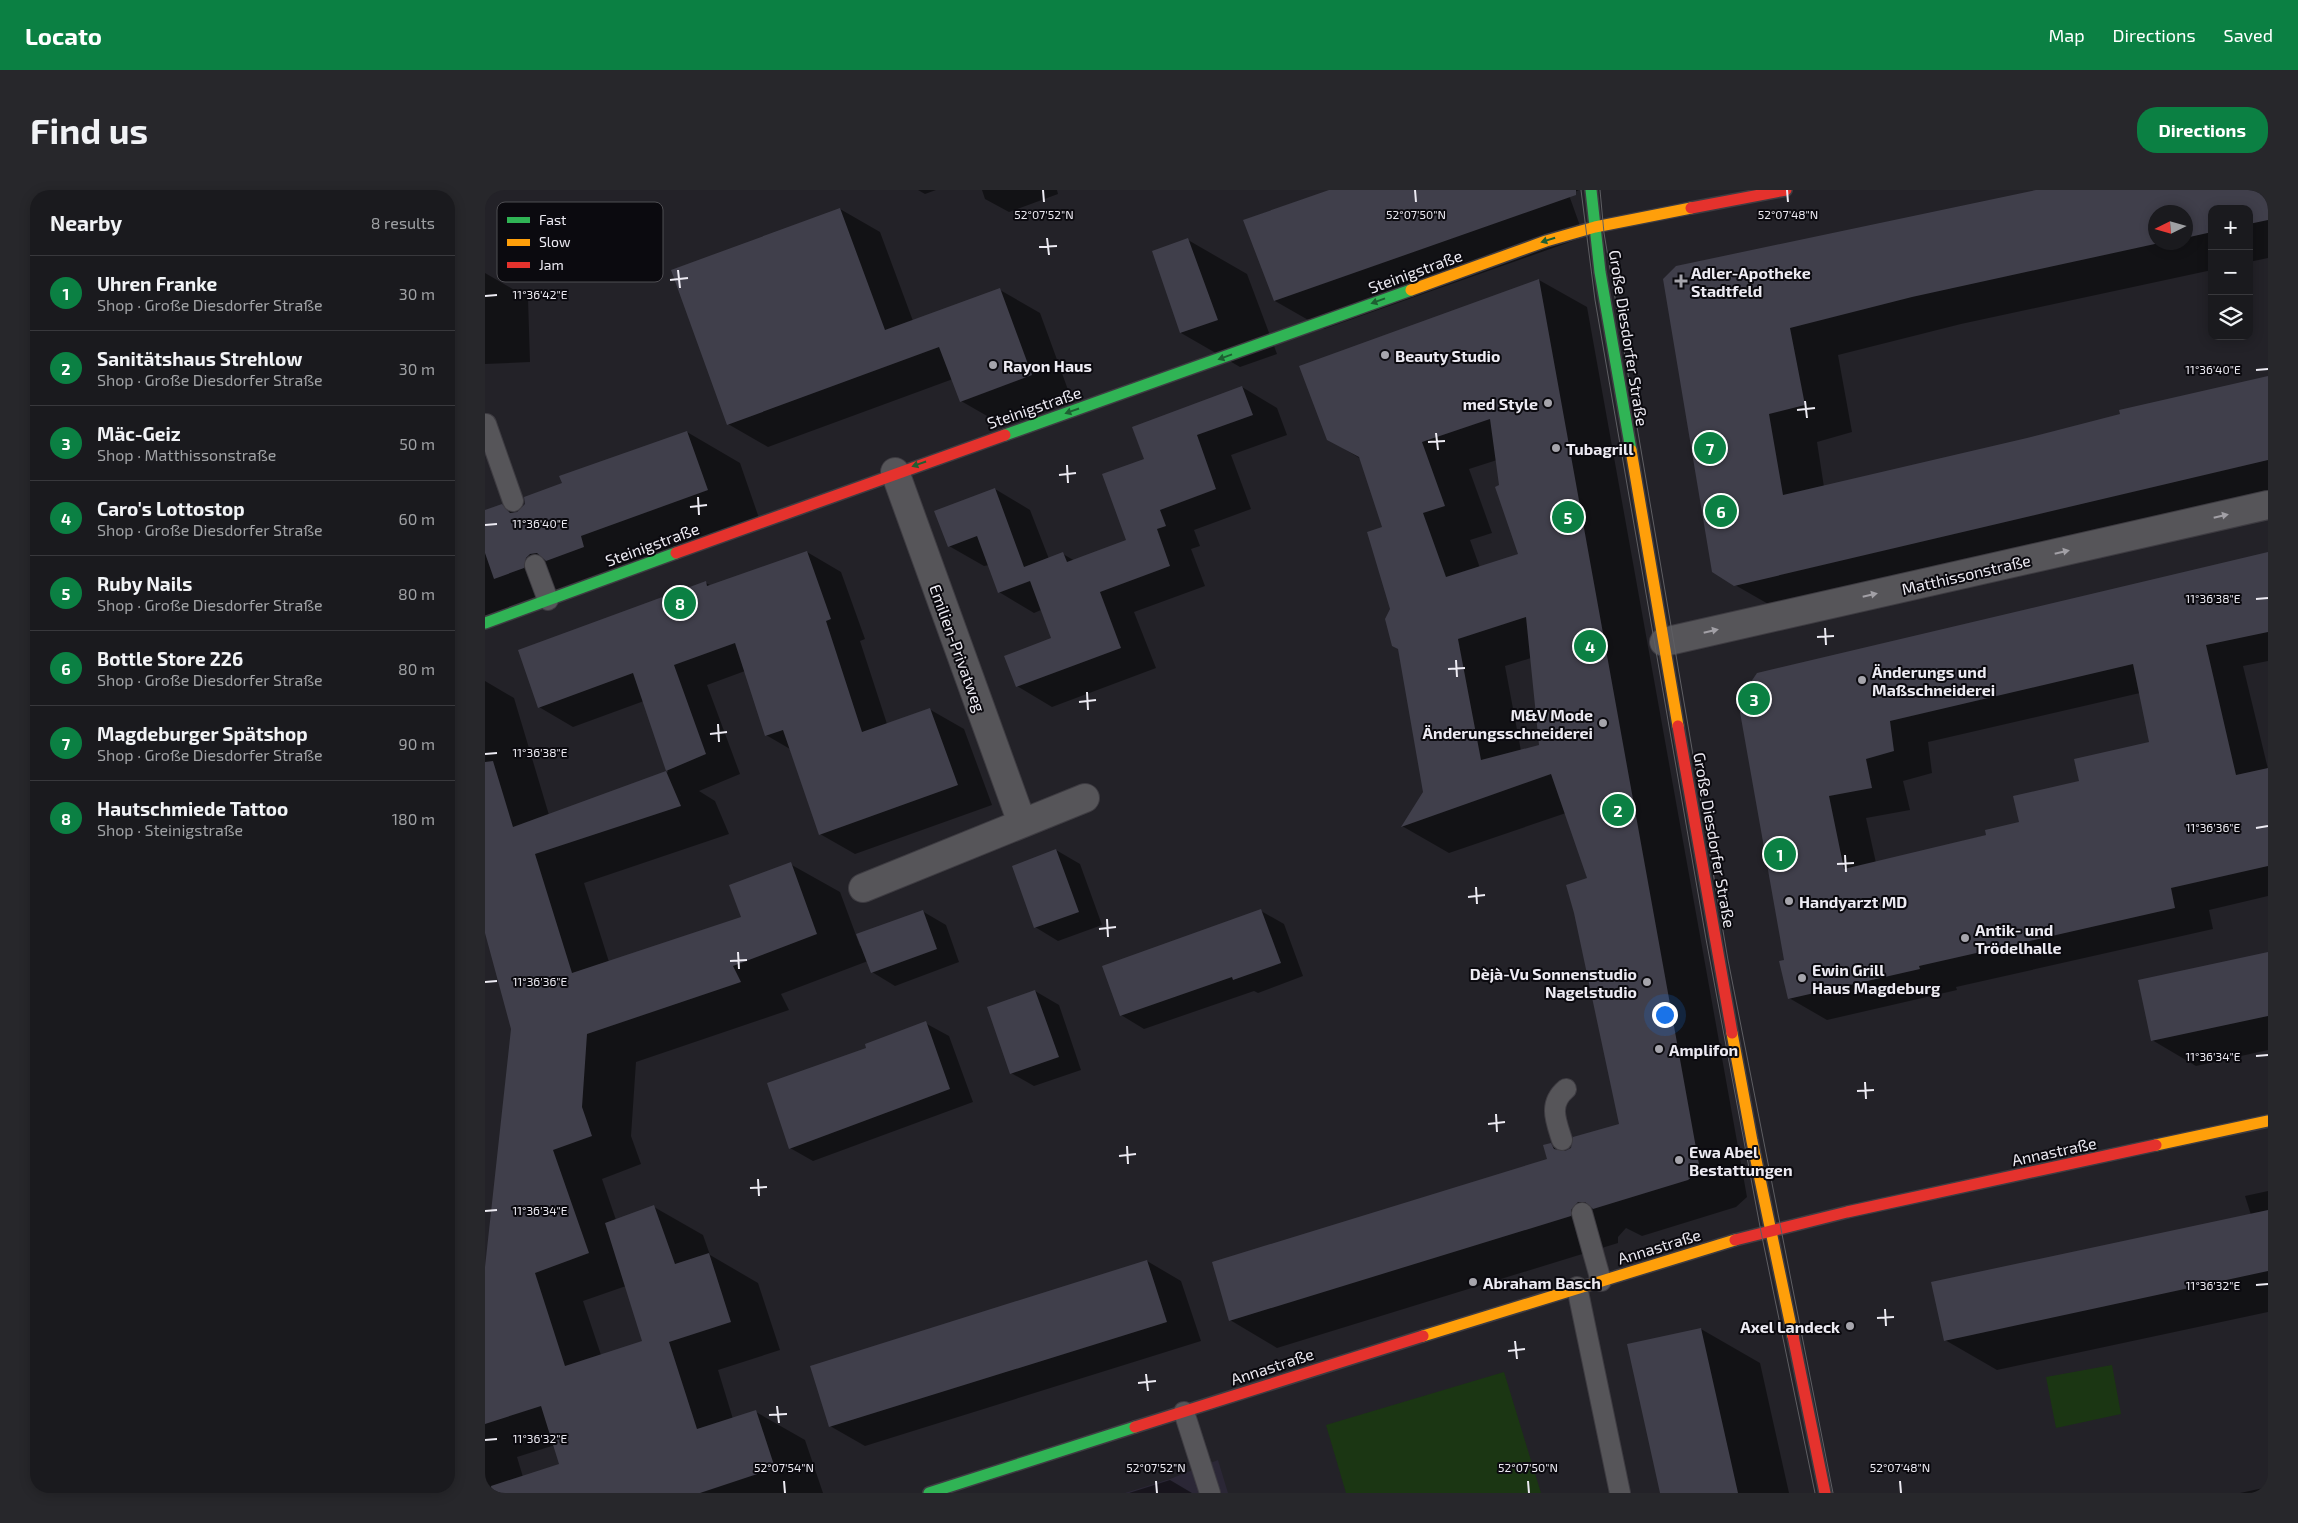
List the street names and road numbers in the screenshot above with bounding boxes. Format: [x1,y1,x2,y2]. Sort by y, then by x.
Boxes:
street label: Steinigstraße [1365,245,1465,297]
street label: Große Diesdorfer Straße [1606,249,1652,427]
street label: Steinigstraße [984,382,1084,432]
street label: Steinigstraße [602,518,702,570]
street label: Matthissonstraße [1900,550,2032,598]
street label: Emilien-Privatweg [926,582,990,715]
street label: Große Diesdorfer Straße [1690,751,1740,929]
street label: Annastraße [2010,1133,2098,1169]
street label: Annastraße [1615,1224,1703,1268]
street label: Annastraße [1228,1344,1316,1388]

